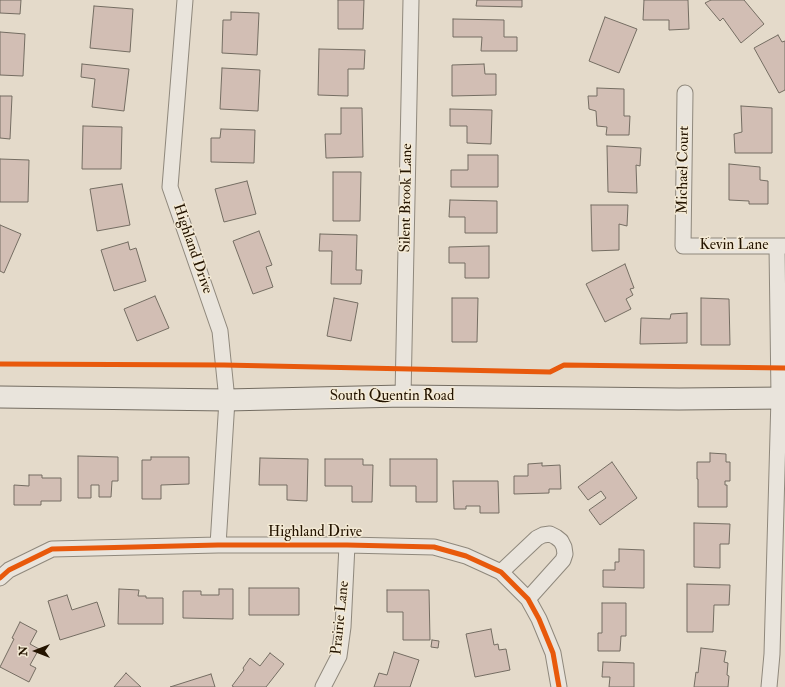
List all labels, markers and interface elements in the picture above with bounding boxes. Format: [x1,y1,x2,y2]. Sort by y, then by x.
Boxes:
street label: Michael Court [674,126,694,214]
street label: Silent Brook Lane [397,143,417,253]
street label: Highland Drive [168,202,216,296]
street label: Kevin Lane [700,237,768,255]
street label: South Quentin Road [330,388,454,406]
street label: Highland Drive [268,524,362,542]
street label: Prairie Lane [328,580,354,656]
north arrow [16,631,56,671]
text: N [17,646,30,656]

